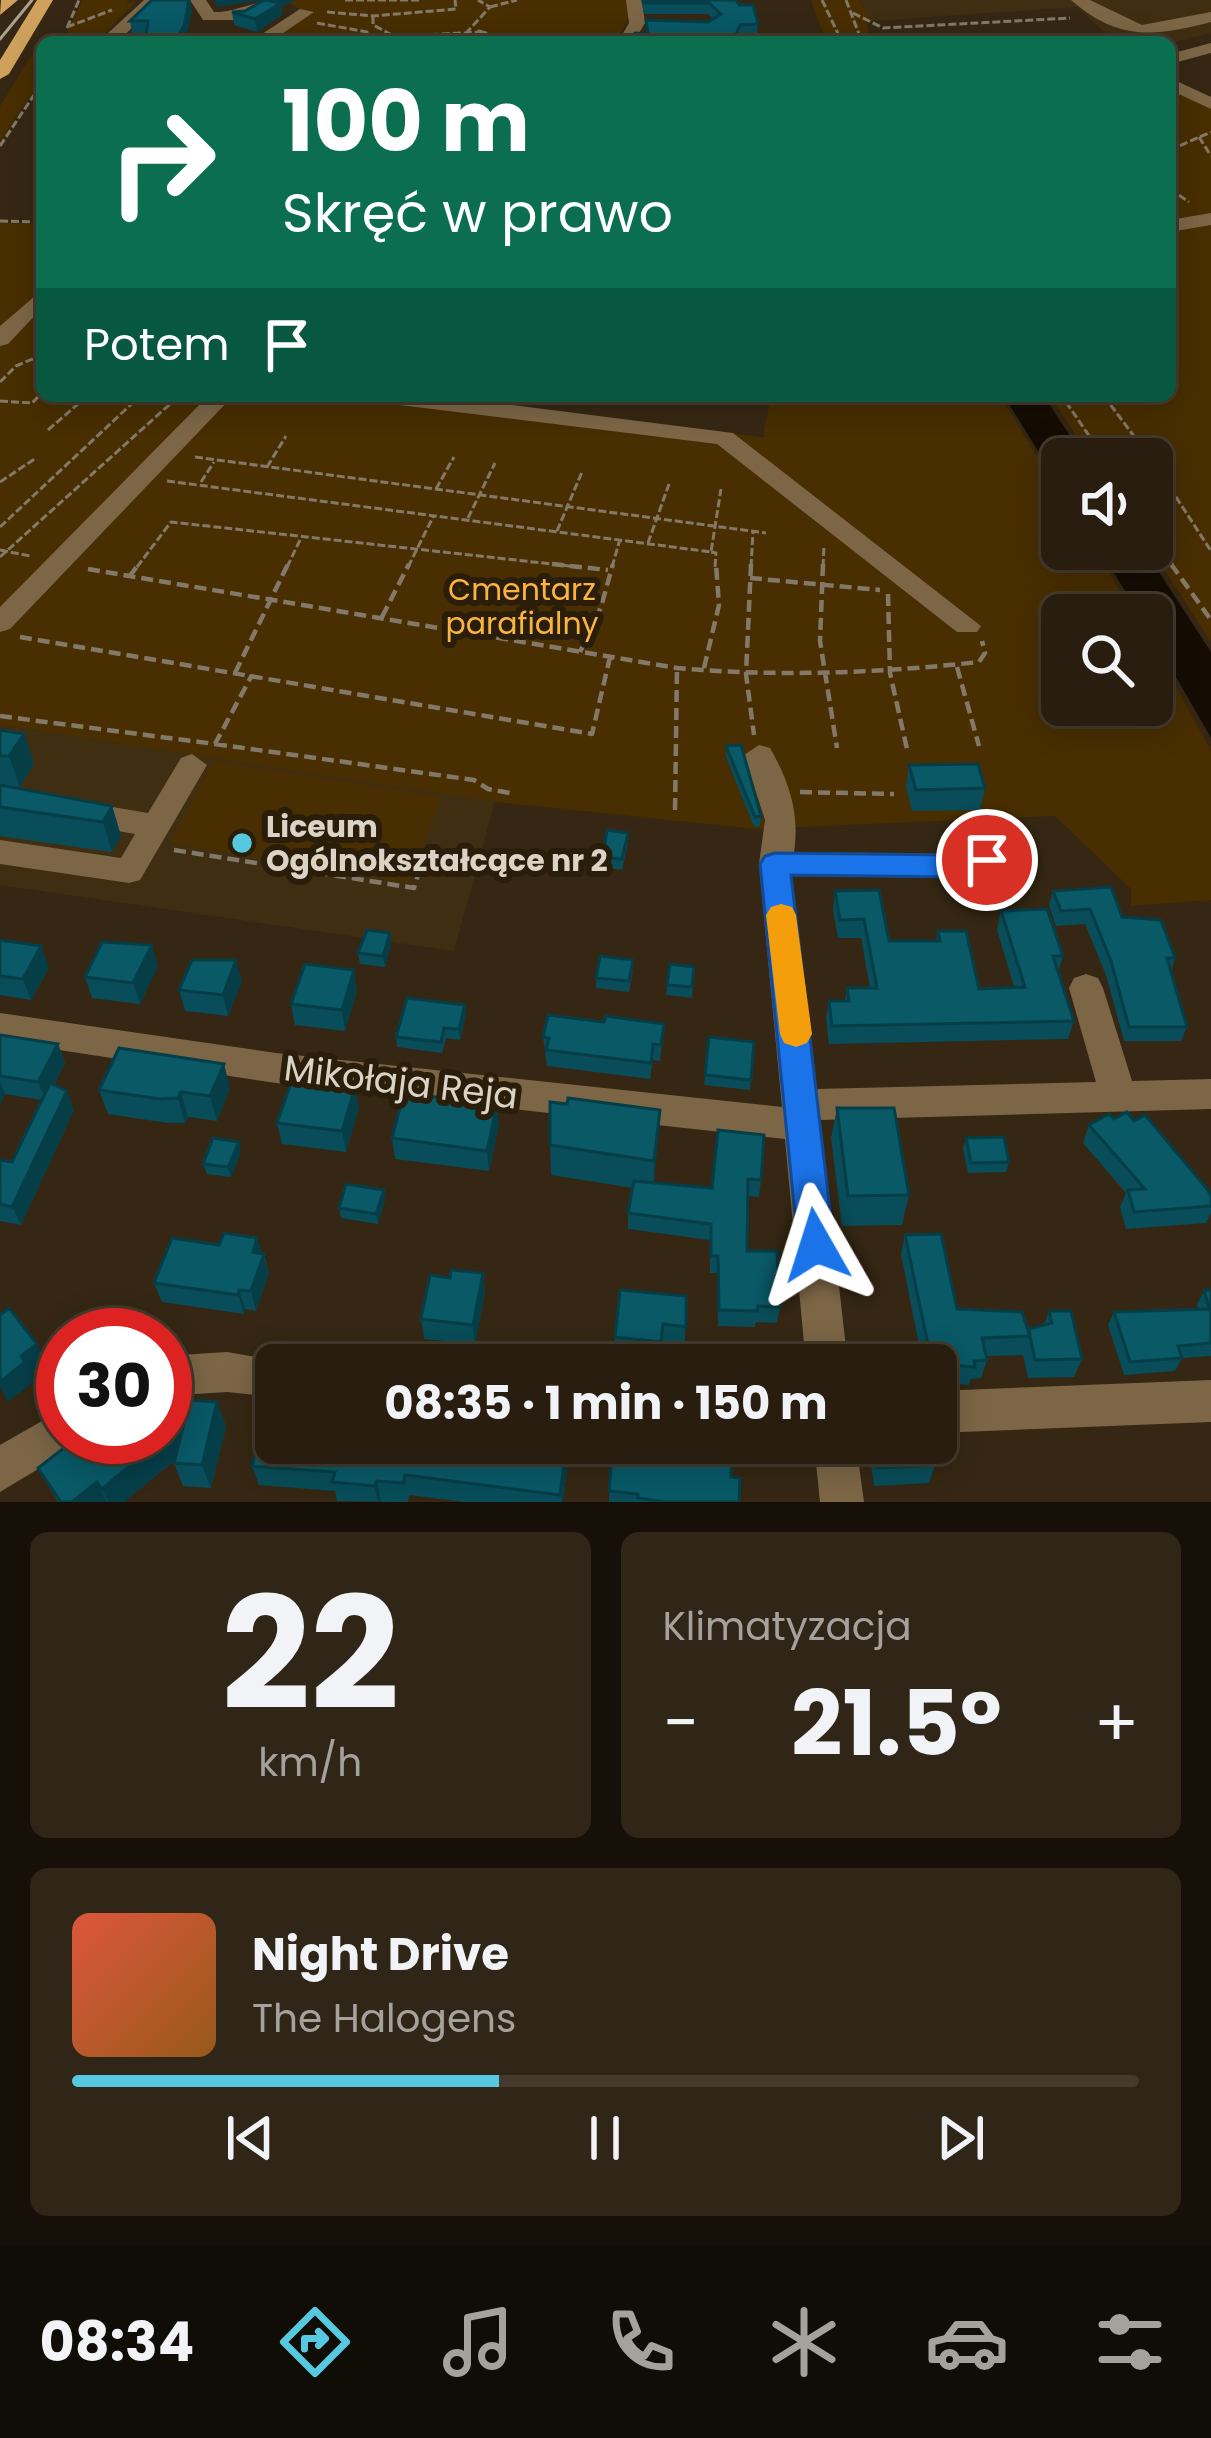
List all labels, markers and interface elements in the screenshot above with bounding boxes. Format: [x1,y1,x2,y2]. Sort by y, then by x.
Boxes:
text: 100 m [282,63,530,180]
icon: right [84,84,240,240]
text: Skręć w prawo [282,175,673,251]
icon: arrive [254,312,320,378]
text: Potem [84,313,230,376]
map controls [1041,438,1173,726]
button: sound [1041,438,1173,570]
park label: Cmentarz parafialny [445,568,599,645]
button: search [1041,594,1173,726]
place label: Liceum Ogólnokształcące nr 2 [266,805,608,882]
pin [936,809,1038,911]
icon: arrive [954,827,1020,893]
marker: Liceum Ogólnokształcące nr 2 [229,830,255,856]
street label: Mikołaja Reja [281,1042,521,1122]
position arrow [753,1182,879,1308]
speed limit sign: 30 [36,1308,192,1464]
text: 08:35 · 1 min · 150 m [384,1372,828,1435]
text: 22 [221,1545,399,1764]
text: Klimatyzacja [663,1599,912,1654]
text: 21.5° [791,1660,1002,1787]
text: − [663,1677,699,1769]
text: + [1094,1677,1139,1769]
text: km/h [258,1735,362,1790]
text: Night Drive [252,1923,509,1986]
text: The Halogens [252,1991,516,2046]
icon: previous [217,2105,283,2171]
icon: pause [572,2105,638,2171]
icon: next [928,2105,994,2171]
icon: directions [273,2300,357,2384]
icon: music [436,2300,520,2384]
icon: phone [599,2300,683,2384]
icon: climate [762,2300,846,2384]
icon: car [925,2300,1009,2384]
icon: filters [1088,2300,1172,2384]
text: 08:34 [39,2304,194,2380]

